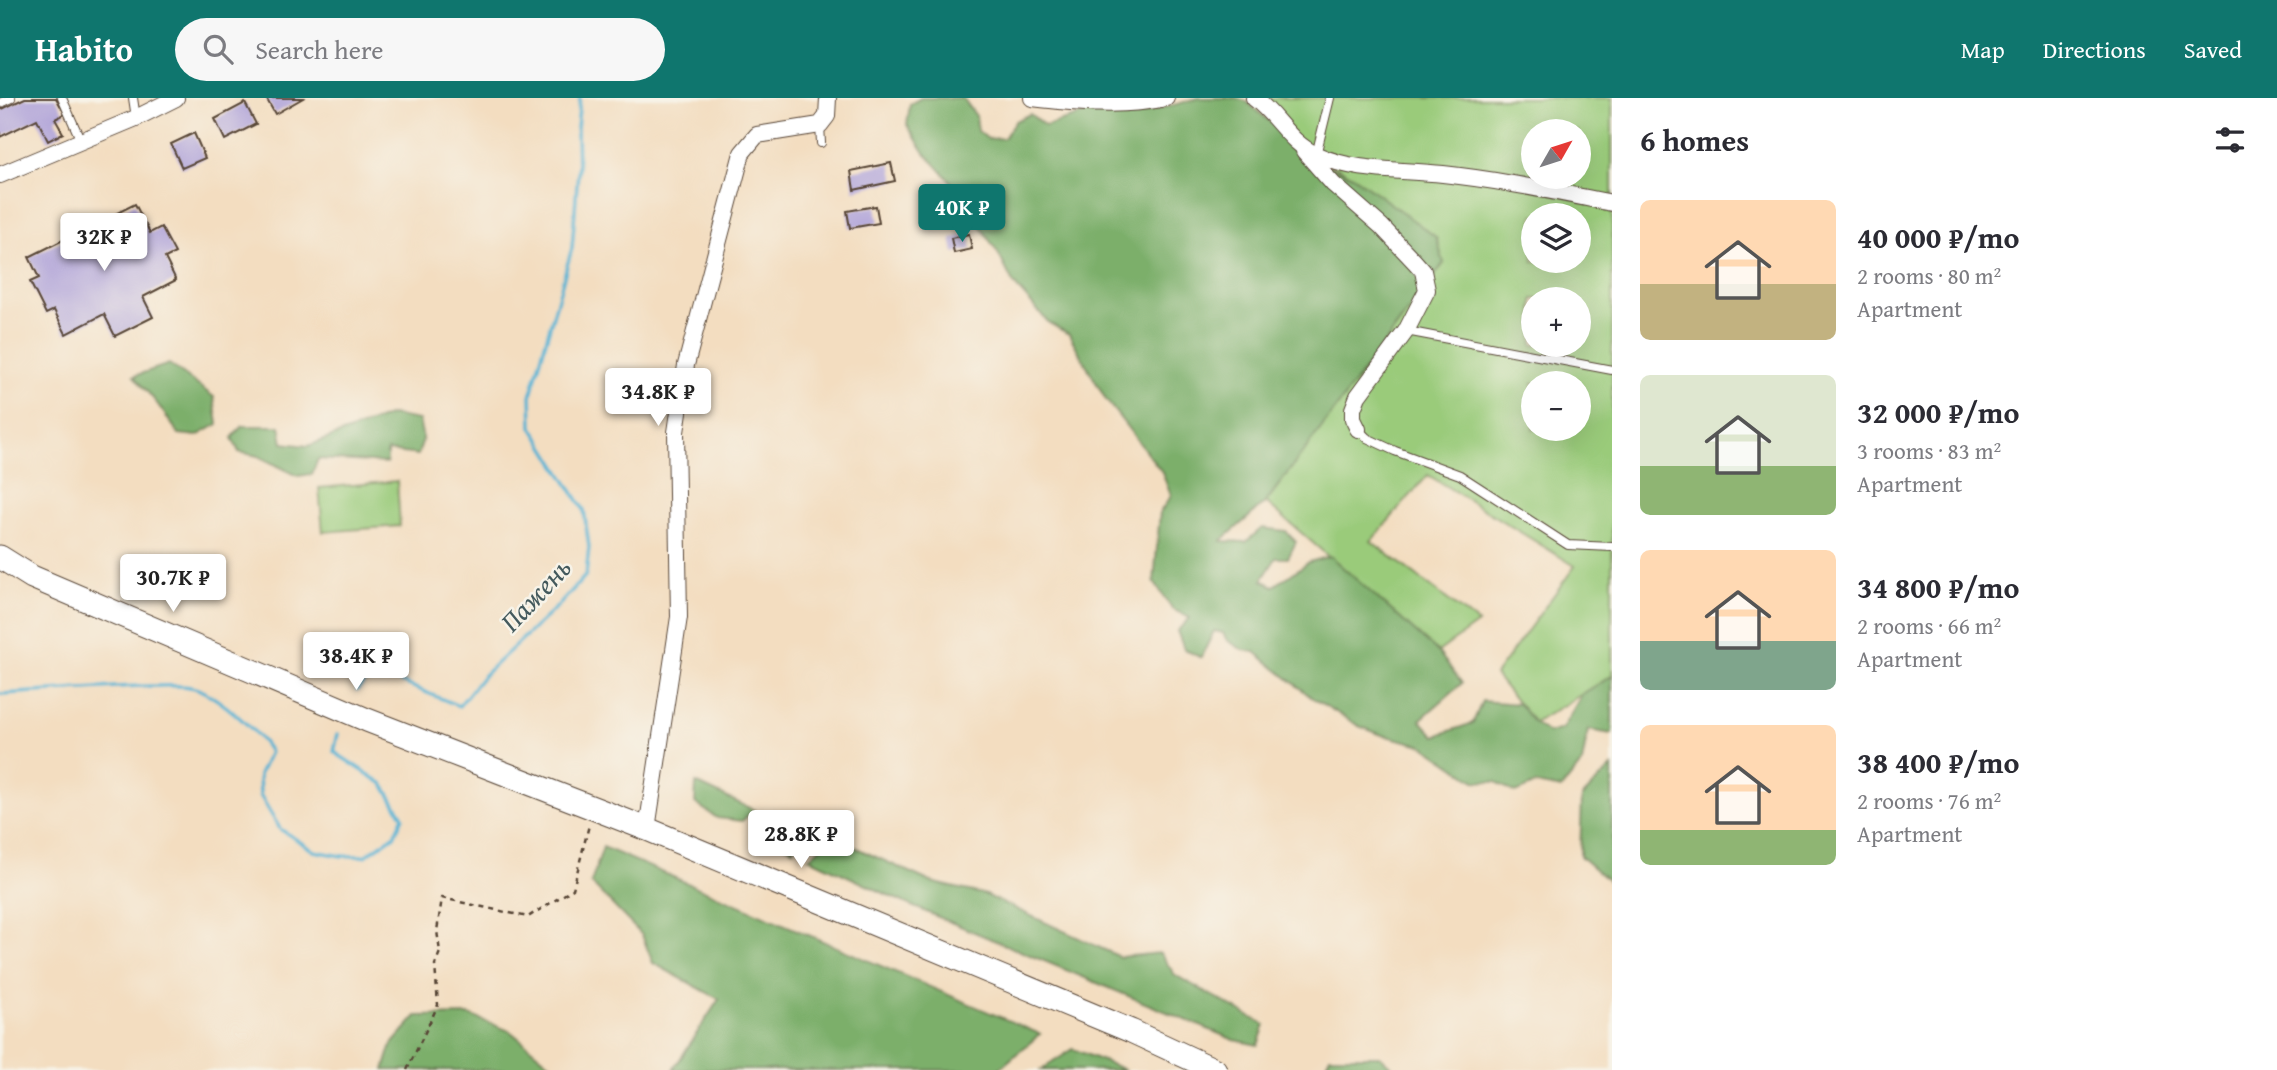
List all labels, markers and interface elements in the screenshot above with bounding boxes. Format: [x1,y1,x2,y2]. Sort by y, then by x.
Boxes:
search box [175,18,665,81]
text: Habito [35,25,133,73]
icon: search [199,30,237,68]
text: Search here [255,30,383,69]
text: Map [1961,32,2005,67]
text: Directions [2043,32,2146,67]
text: Saved [2184,32,2242,67]
text: 6 homes [1640,118,1749,162]
north arrow [1521,119,1591,189]
map controls [1521,119,1591,441]
icon: filters [2211,121,2249,159]
pin: 40K ₽ [913,184,1011,244]
text: 40K ₽ [934,190,990,223]
button: layers [1521,203,1591,273]
pin: 32K ₽ [55,214,153,273]
text: 40 000 ₽/mo [1857,215,2020,259]
text: 32K ₽ [76,219,132,252]
icon: home [1696,228,1780,312]
text: 2 rooms · 80 m² [1857,259,2001,292]
button: + [1521,287,1591,357]
text: Apartment [1857,292,1962,325]
pin: 34.8K ₽ [593,368,723,428]
button: − [1521,371,1591,441]
text: 34.8K ₽ [621,374,695,407]
text: 32 000 ₽/mo [1857,390,2020,434]
icon: home [1696,403,1780,487]
text: 3 rooms · 83 m² [1857,434,2001,467]
text: Apartment [1857,467,1962,500]
water label: Пажень [490,548,580,640]
pin: 30.7K ₽ [108,554,238,614]
text: 30.7K ₽ [136,560,210,593]
text: 34 800 ₽/mo [1857,565,2020,609]
icon: home [1696,578,1780,662]
text: 2 rooms · 66 m² [1857,609,2001,642]
pin: 38.4K ₽ [291,632,421,692]
text: 38.4K ₽ [319,638,393,671]
text: Apartment [1857,642,1962,675]
text: 38 400 ₽/mo [1857,740,2020,784]
icon: home [1696,753,1780,837]
text: 2 rooms · 76 m² [1857,784,2001,817]
pin: 28.8K ₽ [736,810,866,870]
text: 28.8K ₽ [764,816,838,849]
text: Apartment [1857,817,1962,850]

